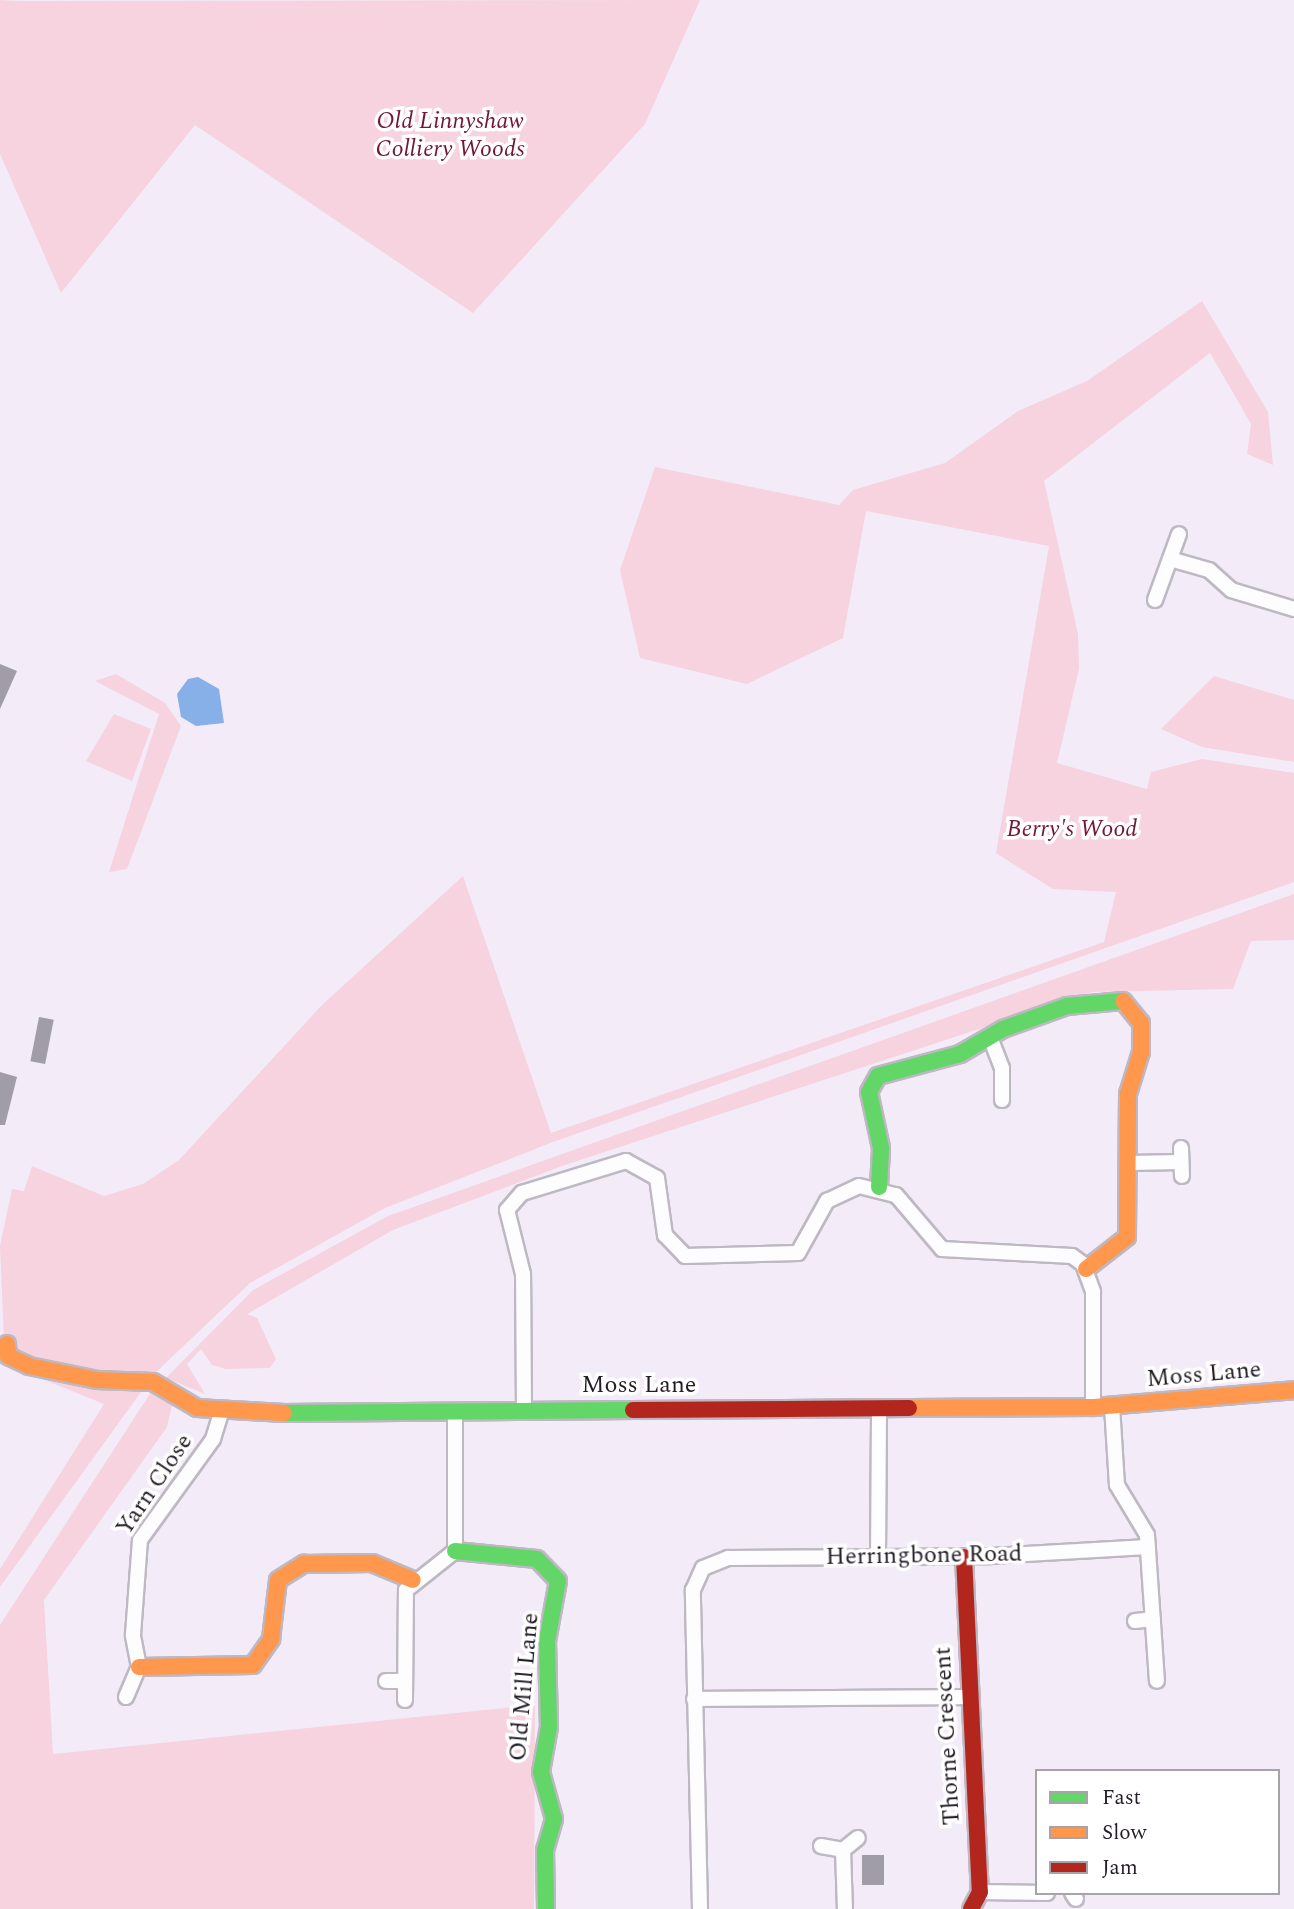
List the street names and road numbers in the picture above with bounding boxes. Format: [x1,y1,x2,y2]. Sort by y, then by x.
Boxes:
street label: Moss Lane [1145,1356,1263,1394]
street label: Moss Lane [582,1372,696,1400]
street label: Yarn Close [111,1429,199,1541]
street label: Herringbone Road [825,1540,1023,1572]
street label: Old Mill Lane [504,1612,546,1762]
street label: Thorne Crescent [929,1646,967,1826]

